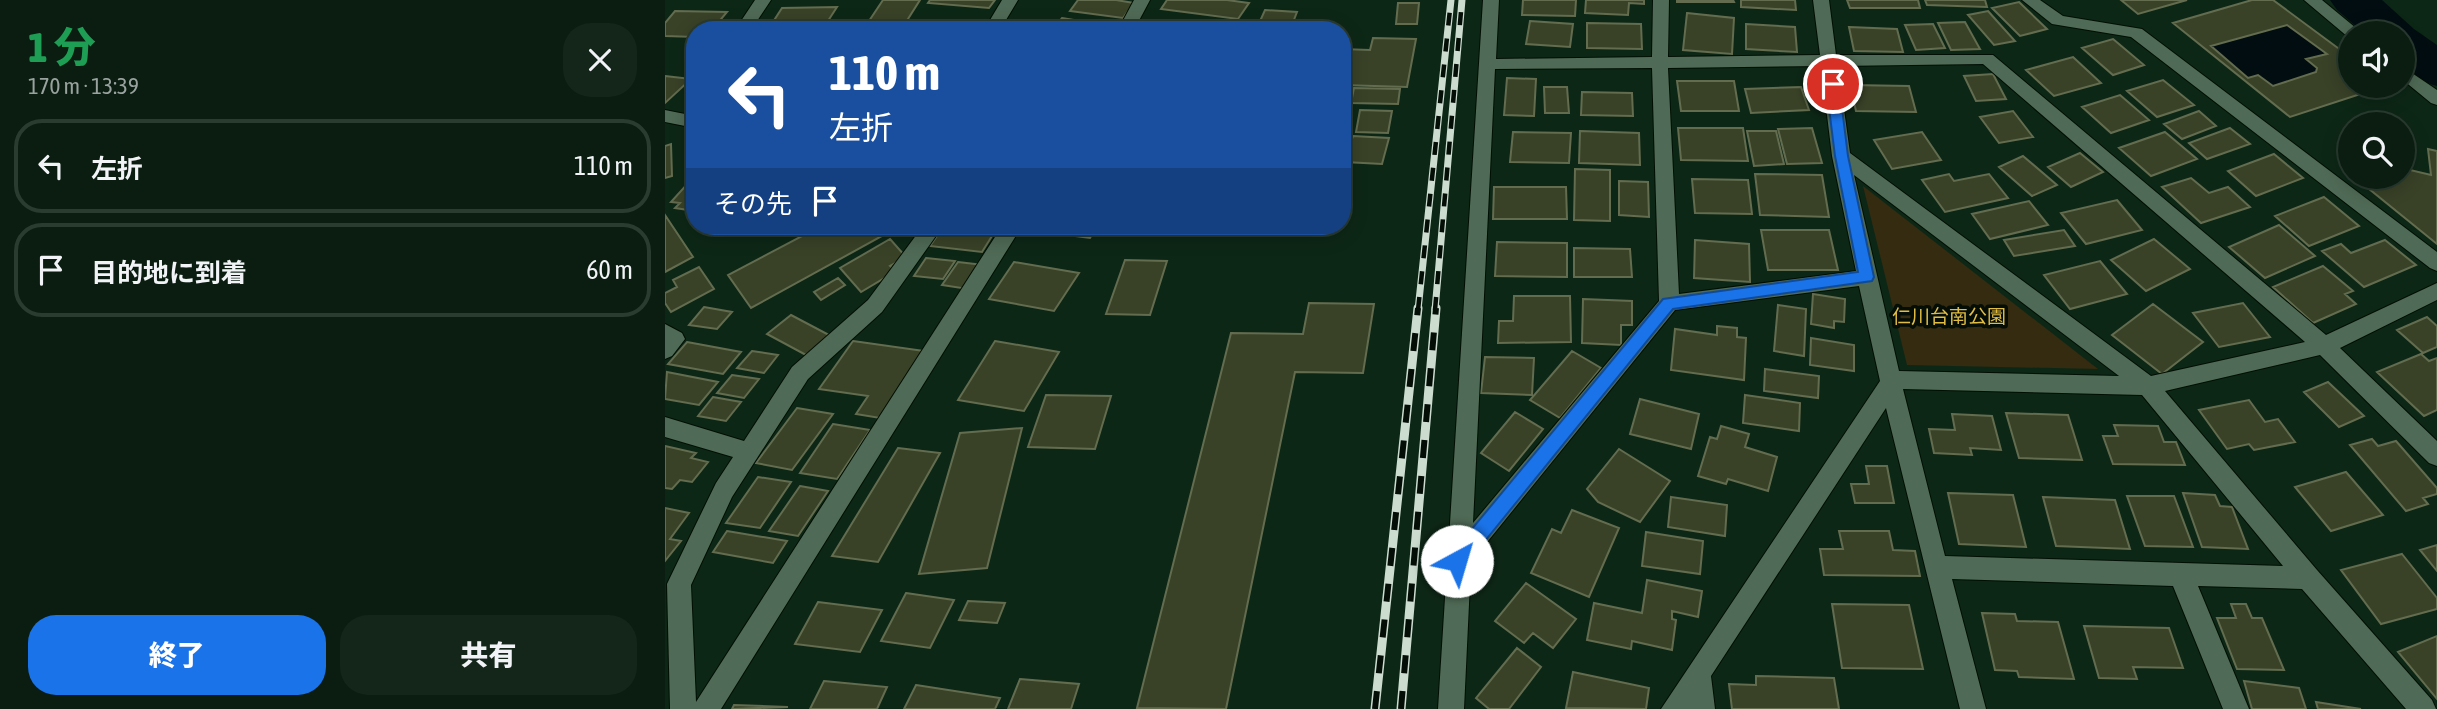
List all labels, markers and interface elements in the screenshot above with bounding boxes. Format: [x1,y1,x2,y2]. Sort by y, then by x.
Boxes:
map controls [2338,21,2415,189]
button: sound [2338,21,2415,98]
text: 1 分 [28,23,96,71]
button: close [563,23,637,97]
text: 110 m [829,44,940,100]
icon: left [714,49,805,140]
pin [1803,54,1863,114]
icon: arrive [1814,65,1852,103]
text: 170 m · 13:39 [28,73,139,99]
text: 左折 [829,109,893,146]
button: search [2338,112,2415,189]
icon: left [32,147,70,185]
text: 110 m [574,151,633,181]
text: 左折 [91,154,143,184]
icon: arrive [806,182,844,220]
text: その先 [714,189,792,219]
icon: arrive [32,251,70,289]
text: 60 m [586,255,633,285]
text: 目的地に到着 [91,258,247,288]
park label: 仁川台南公園 [1892,305,2006,327]
position arrow [1420,524,1494,598]
button: 終了 [28,615,326,695]
button: 共有 [340,615,637,695]

